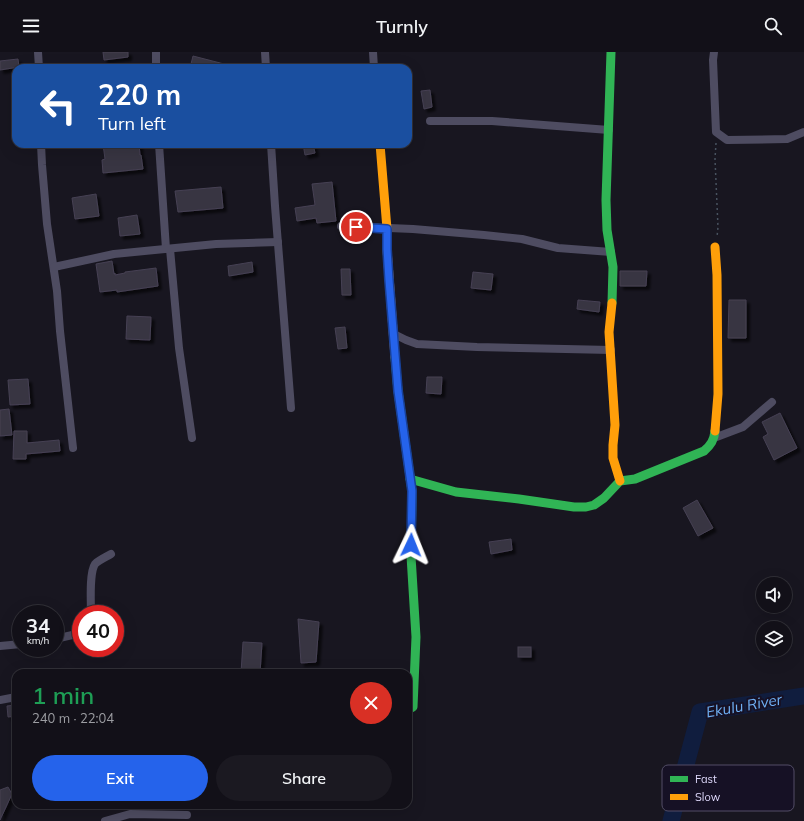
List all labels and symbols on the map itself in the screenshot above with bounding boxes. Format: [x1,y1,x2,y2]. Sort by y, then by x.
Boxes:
pin [339,210,373,244]
position arrow [390,524,432,566]
speed limit sign: 40 [72,605,124,657]
water label: Ekulu River [704,689,784,722]
legend [662,765,794,811]
text: Fast [695,772,717,786]
text: Slow [695,790,721,804]

